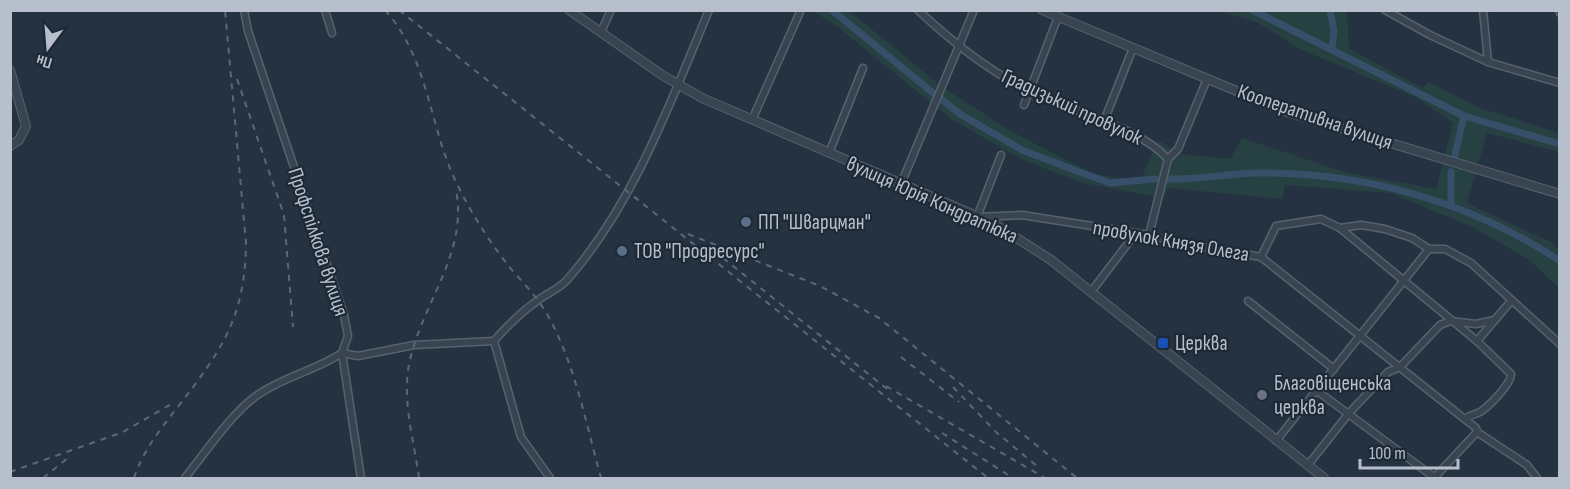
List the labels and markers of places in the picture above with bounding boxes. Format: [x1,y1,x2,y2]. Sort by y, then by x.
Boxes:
place label: ПП "Шварцман" [758,210,871,235]
marker: ПП "Шварцман" [739,215,753,229]
place label: ТОВ "Продресурс" [634,239,765,264]
marker: ТОВ "Продресурс" [615,244,629,258]
place label: Церква [1175,331,1227,356]
marker: Церква [1156,336,1170,350]
place label: Благовіщенська церква [1274,371,1391,420]
marker: Благовіщенська церква [1255,388,1269,402]

